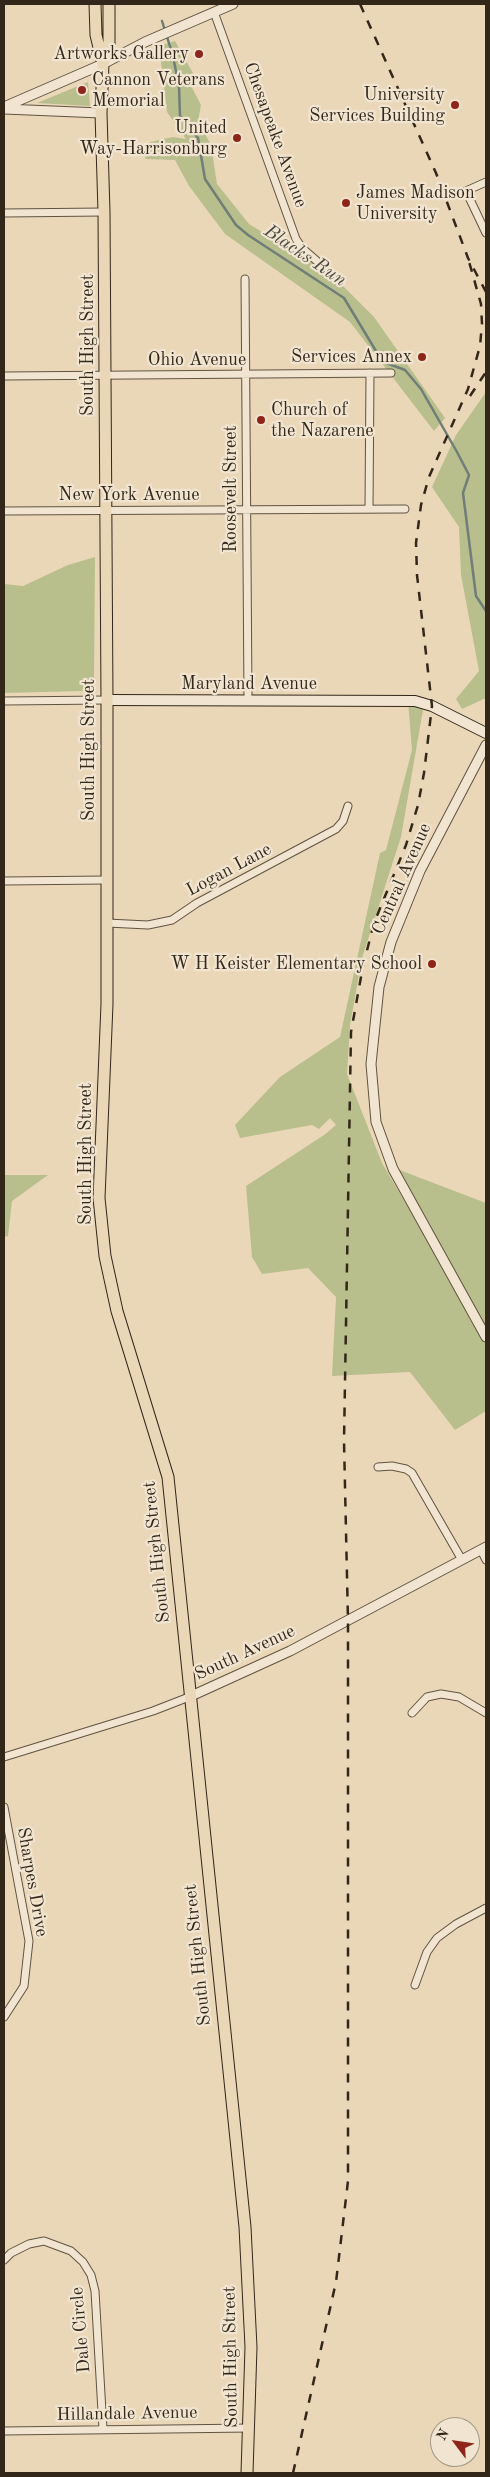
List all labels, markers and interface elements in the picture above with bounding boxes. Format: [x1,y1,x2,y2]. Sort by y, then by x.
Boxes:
place label: Artworks Gallery [53,43,189,65]
marker: Artworks Gallery [193,48,205,60]
street label: Chesapeake Avenue [239,59,311,211]
place label: Cannon Veterans Memorial [92,69,225,112]
marker: Cannon Veterans Memorial [76,84,88,96]
place label: University Services Building [309,84,445,126]
marker: University Services Building [449,99,461,111]
place label: United Way-Harrisonburg [79,117,227,160]
marker: United Way-Harrisonburg [231,132,243,144]
place label: James Madison University [356,182,475,224]
marker: James Madison University [340,197,352,209]
water label: Blacks Run [259,220,351,292]
street label: South High Street [77,274,99,416]
place label: Services Annex [291,346,412,368]
street label: Ohio Avenue [148,349,246,371]
marker: Services Annex [416,351,428,363]
place label: Church of the Nazarene [271,399,374,442]
marker: Church of the Nazarene [255,414,267,426]
street label: Roosevelt Street [220,425,242,553]
street label: New York Avenue [59,484,199,506]
street label: Maryland Avenue [181,673,317,695]
street label: South High Street [78,679,100,821]
street label: Central Avenue [368,820,436,938]
street label: Logan Lane [183,839,275,901]
place label: W H Keister Elementary School [170,953,422,975]
marker: W H Keister Elementary School [426,958,438,970]
street label: South High Street [75,1083,97,1225]
street label: South High Street [139,1480,175,1624]
street label: South Avenue [191,1620,299,1686]
street label: Sharpes Drive [12,1826,52,1938]
street label: South High Street [180,1883,216,2027]
street label: Dale Circle [66,2286,96,2374]
street label: South High Street [219,2286,243,2428]
street label: Hillandale Avenue [56,2402,198,2426]
north arrow [430,2417,480,2467]
text: N [434,2427,452,2443]

